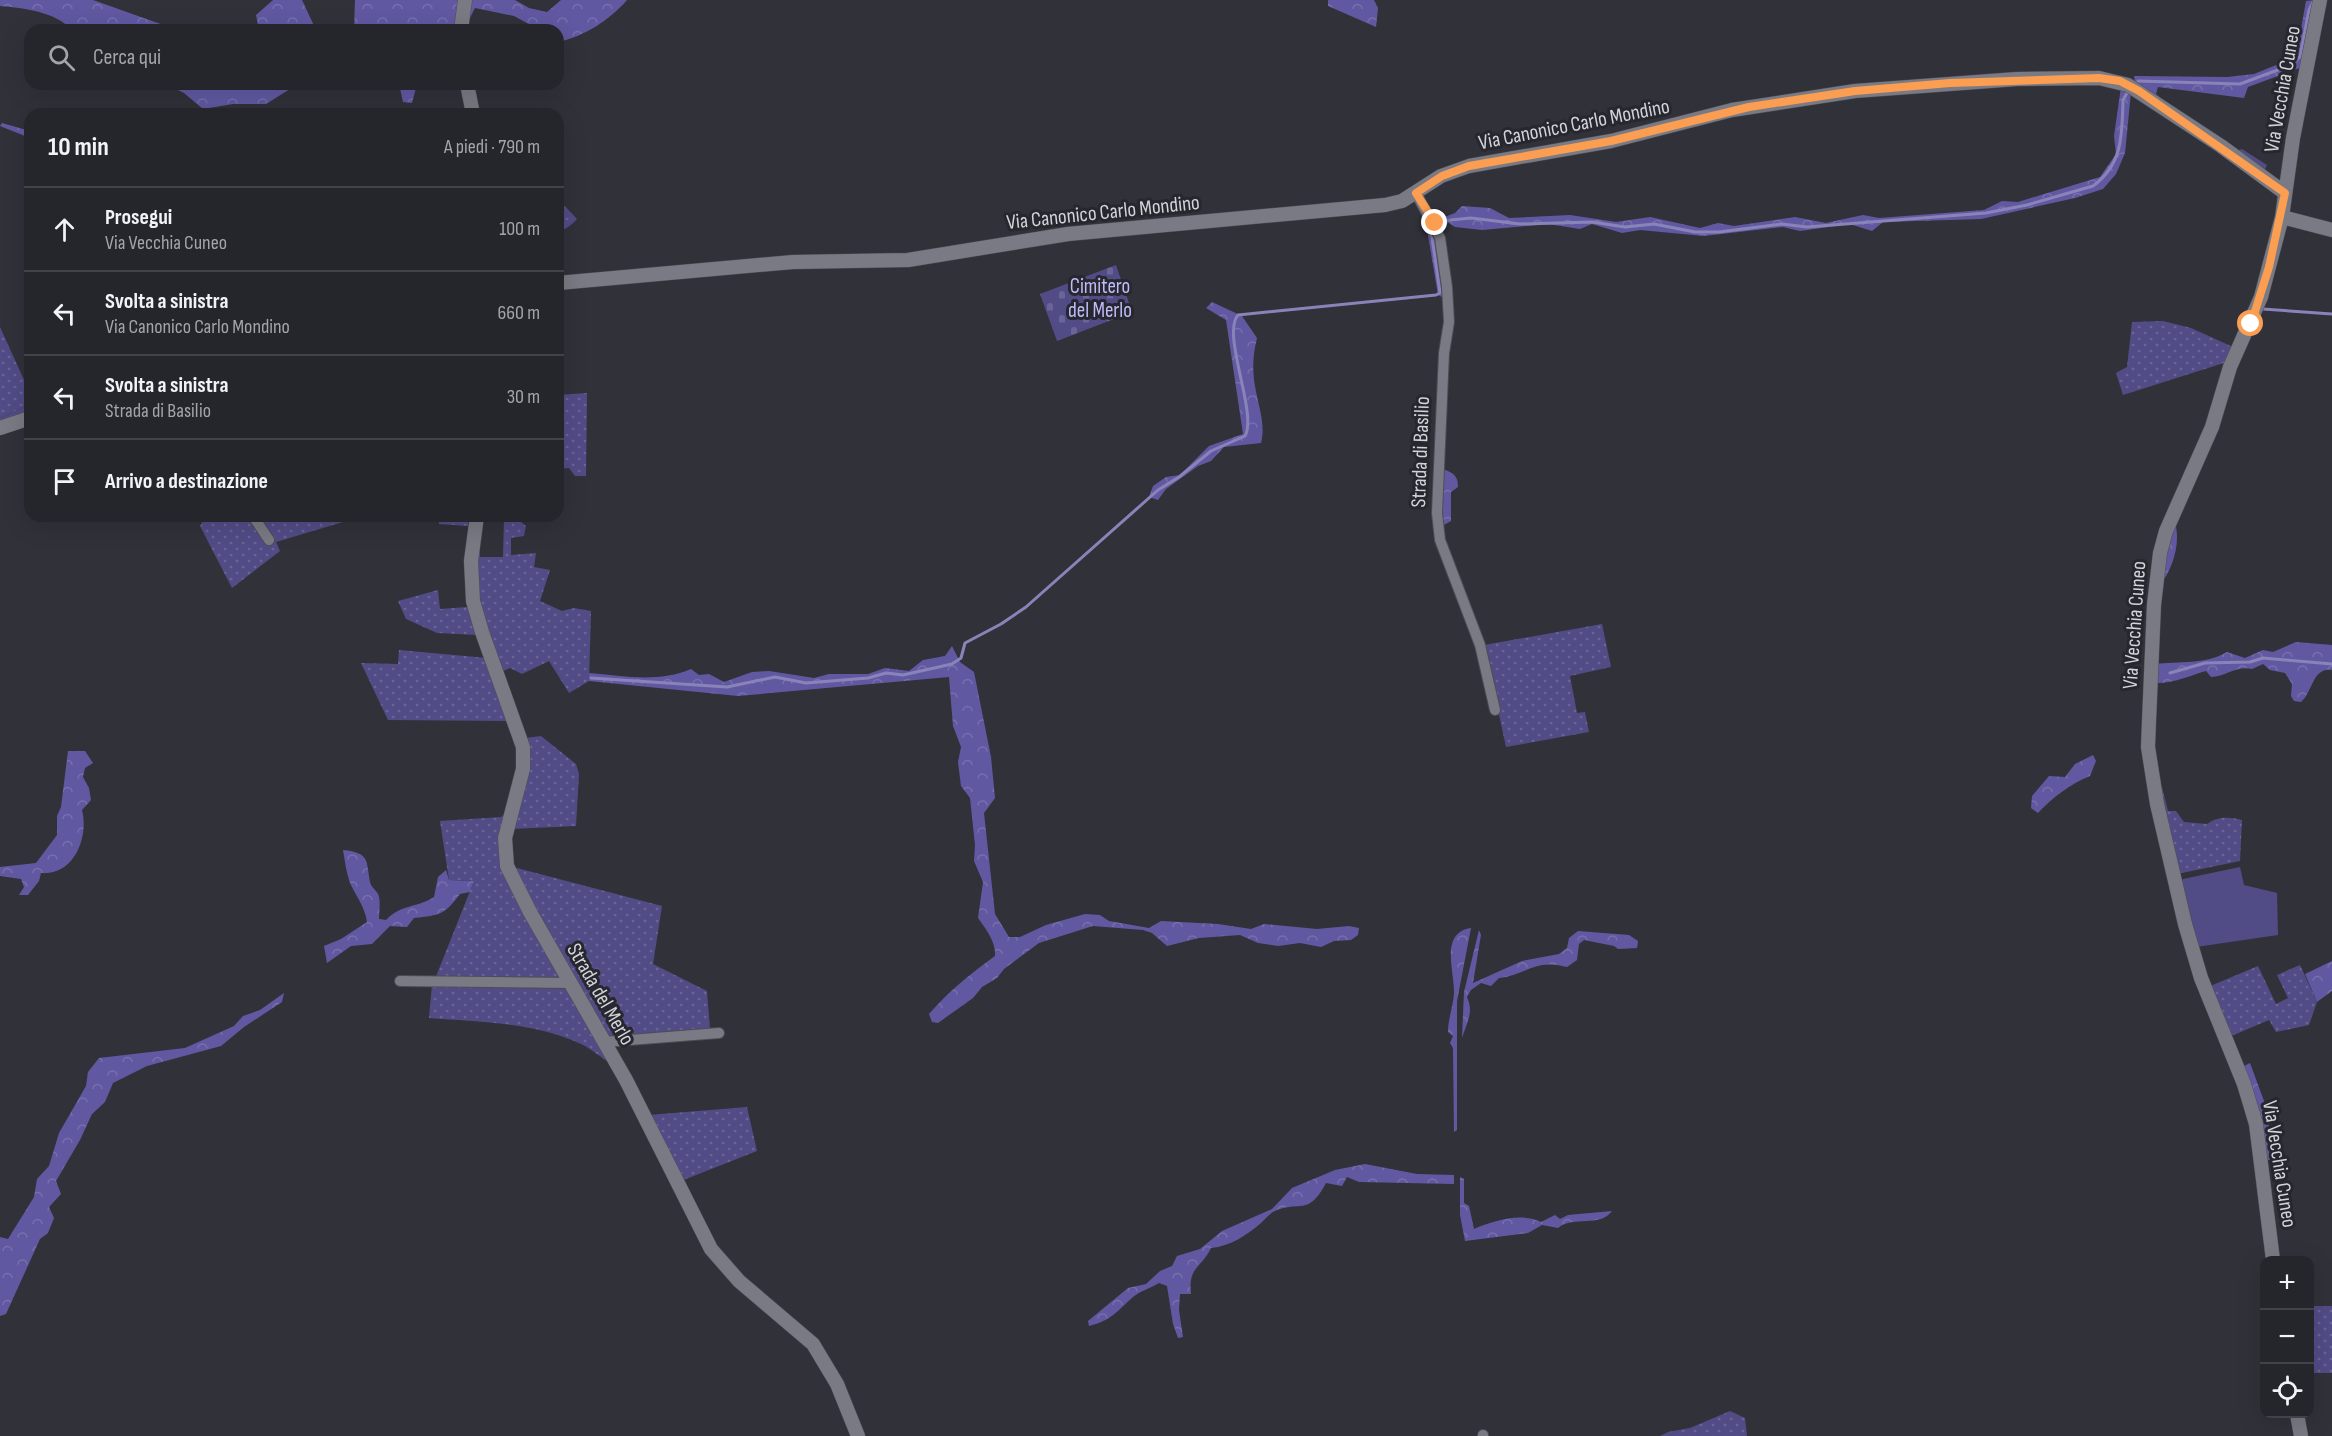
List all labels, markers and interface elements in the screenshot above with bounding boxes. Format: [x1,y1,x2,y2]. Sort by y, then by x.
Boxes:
search box [24,24,564,90]
street label: Via Vecchia Cuneo [2259,24,2306,154]
icon: search [45,41,78,74]
text: Cerca qui [93,44,161,71]
street label: Via Canonico Carlo Mondino [1476,94,1672,155]
text: 10 min [48,132,109,163]
text: A piedi · 790 m [444,135,540,159]
street label: Via Canonico Carlo Mondino [1005,190,1201,235]
text: Prosegui [105,204,172,231]
route end [1421,209,1447,235]
icon: ahead [48,213,81,246]
text: 100 m [499,217,540,241]
text: Via Vecchia Cuneo [105,231,227,255]
park label: Cimitero del Merlo [1068,274,1132,323]
text: Svolta a sinistra [105,288,228,315]
icon: left [48,297,81,330]
text: 660 m [498,301,540,325]
route start [2237,310,2263,336]
text: Via Canonico Carlo Mondino [105,315,290,339]
text: Svolta a sinistra [105,372,228,399]
icon: left [48,381,81,414]
text: 30 m [507,385,540,409]
street label: Strada di Basilio [1406,396,1435,508]
text: Strada di Basilio [105,399,211,423]
icon: arrive [48,465,81,498]
text: Arrivo a destinazione [105,468,268,495]
street label: Via Vecchia Cuneo [2118,560,2151,690]
street label: Strada del Merlo [561,939,640,1050]
street label: Via Vecchia Cuneo [2257,1099,2302,1229]
map controls [2260,1256,2314,1418]
button: + [2260,1256,2314,1310]
button: − [2260,1310,2314,1364]
button: locate [2260,1364,2314,1418]

